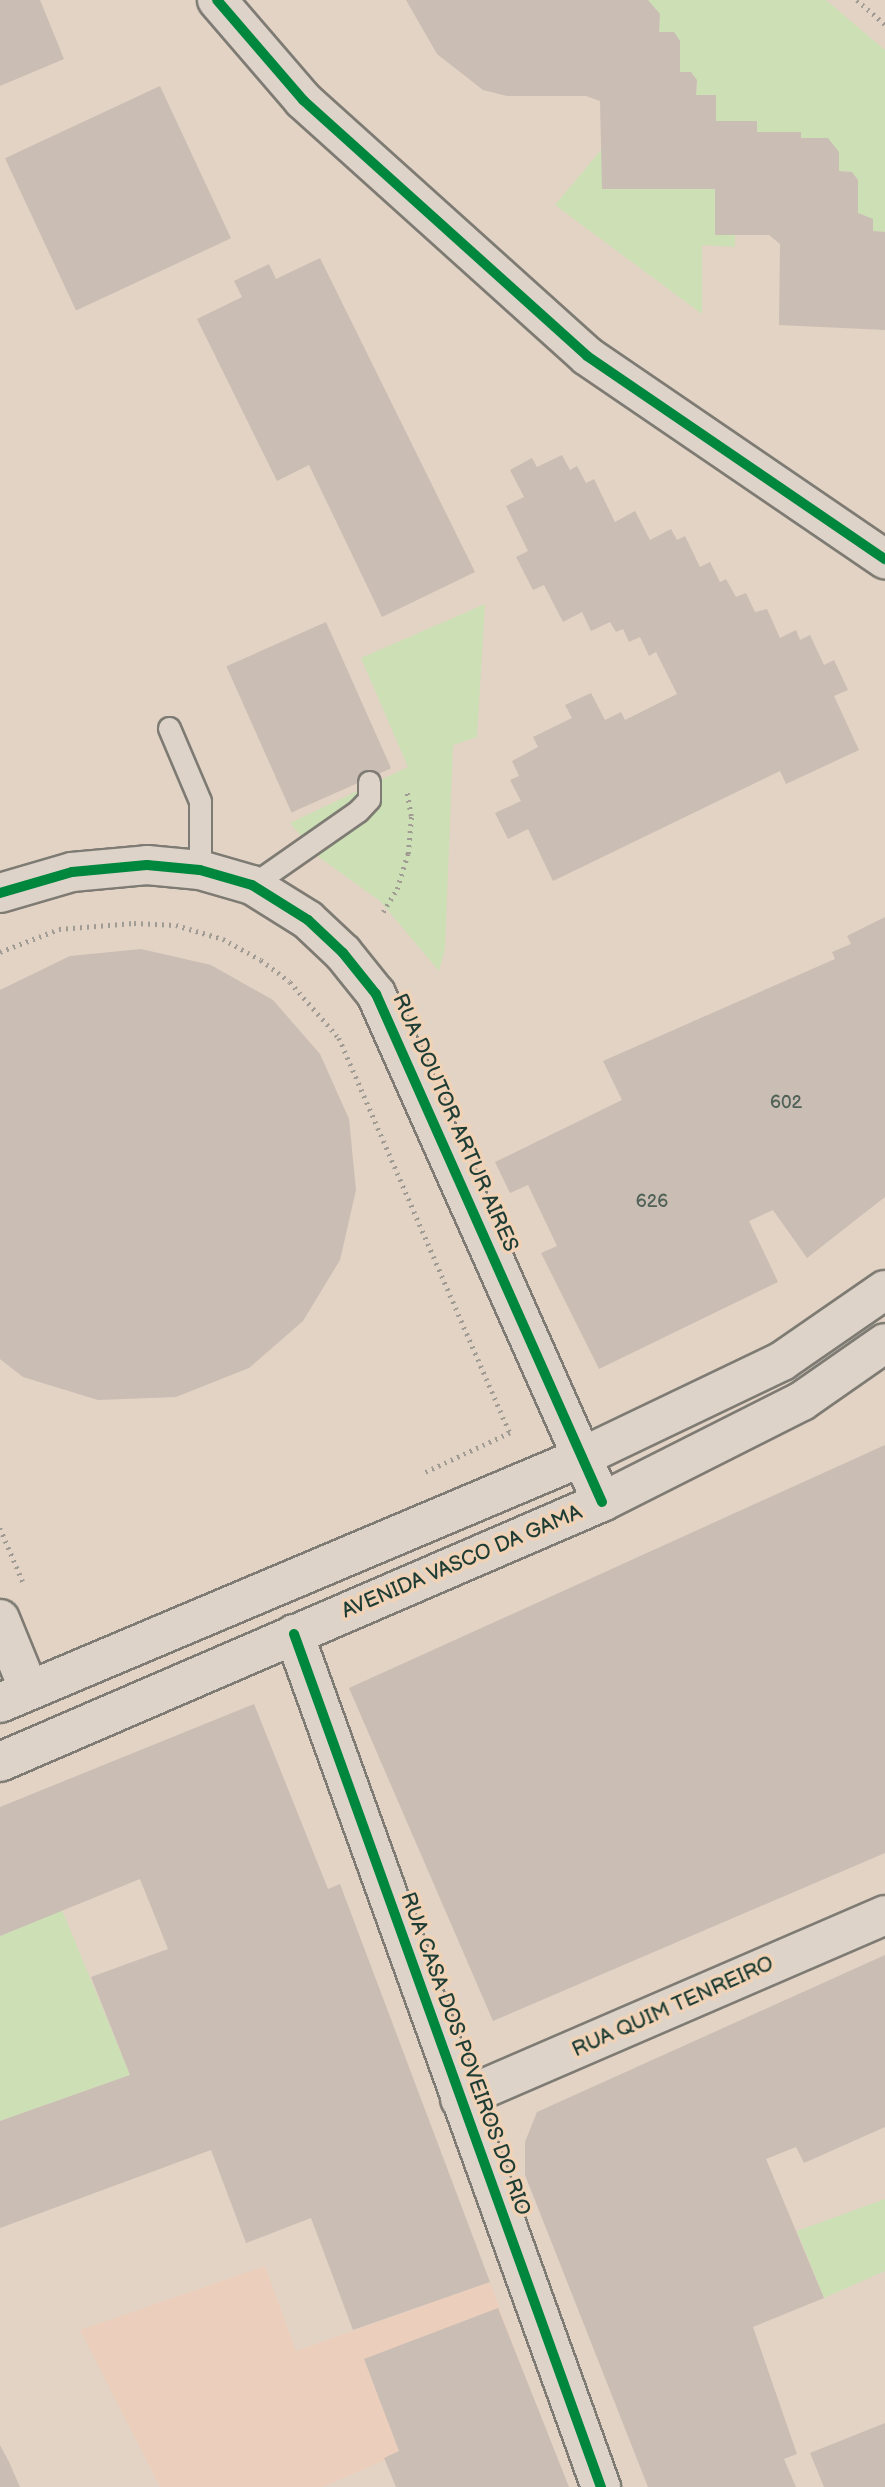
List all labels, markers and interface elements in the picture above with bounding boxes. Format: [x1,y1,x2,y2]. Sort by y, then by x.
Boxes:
street label: RUA DOUTOR ARTUR AIRES [387,990,523,1256]
house number: 602 [770,1092,802,1114]
house number: 626 [636,1191,668,1213]
street label: AVENIDA VASCO DA GAMA [338,1500,586,1624]
street label: RUA CASA DOS POVEIROS DO RIO [395,1889,535,2219]
street label: RUA QUIM TENREIRO [568,1951,778,2063]

